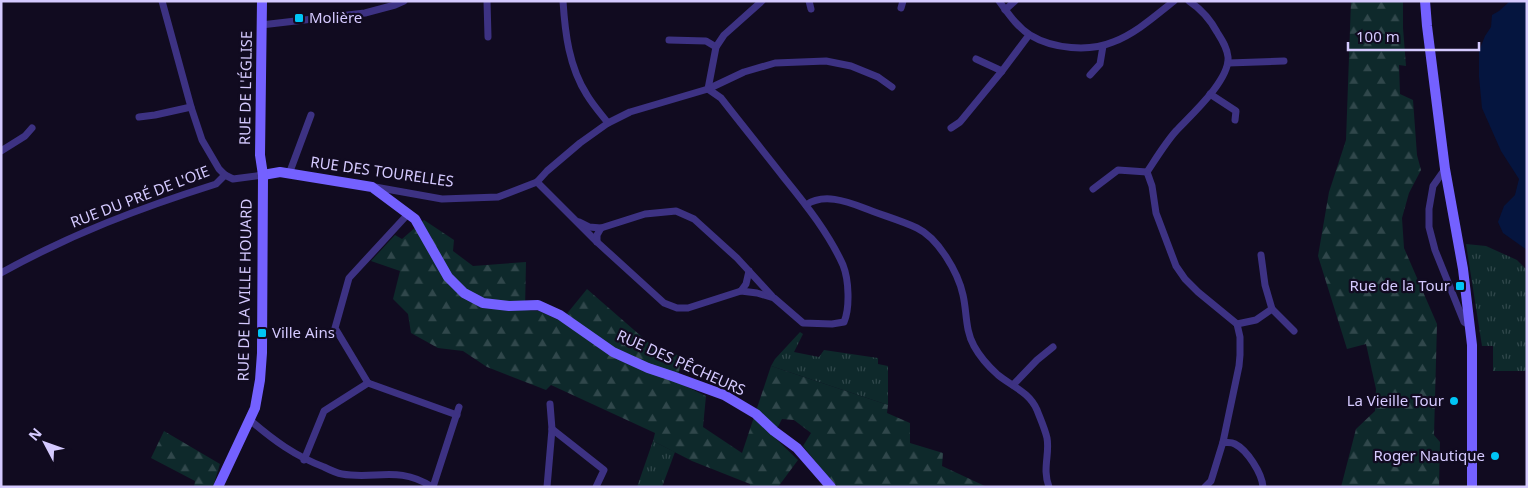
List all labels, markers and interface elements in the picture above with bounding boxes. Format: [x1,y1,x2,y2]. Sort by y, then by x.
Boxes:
place label: Molière [309,7,362,27]
marker: Molière [293,12,305,24]
scale bar [1348,20,1479,52]
text: 100 m [1356,26,1400,46]
street label: RUE DE L'ÉGLISE [234,31,256,145]
street label: RUE DES TOURELLES [309,151,455,191]
street label: RUE DU PRÉ DE L'OIE [67,160,212,232]
street label: RUE DE LA VILLE HOUARD [232,198,256,381]
place label: Rue de la Tour [1349,275,1450,295]
marker: Rue de la Tour [1454,280,1466,292]
place label: Ville Ains [272,322,335,342]
street label: RUE DES PÊCHEURS [614,325,749,399]
marker: Ville Ains [256,327,268,339]
place label: La Vieille Tour [1347,390,1444,410]
marker: La Vieille Tour [1448,395,1460,407]
north arrow [20,418,70,468]
text: N [24,424,46,445]
place label: Roger Nautique [1373,445,1485,465]
marker: Roger Nautique [1489,450,1501,462]

